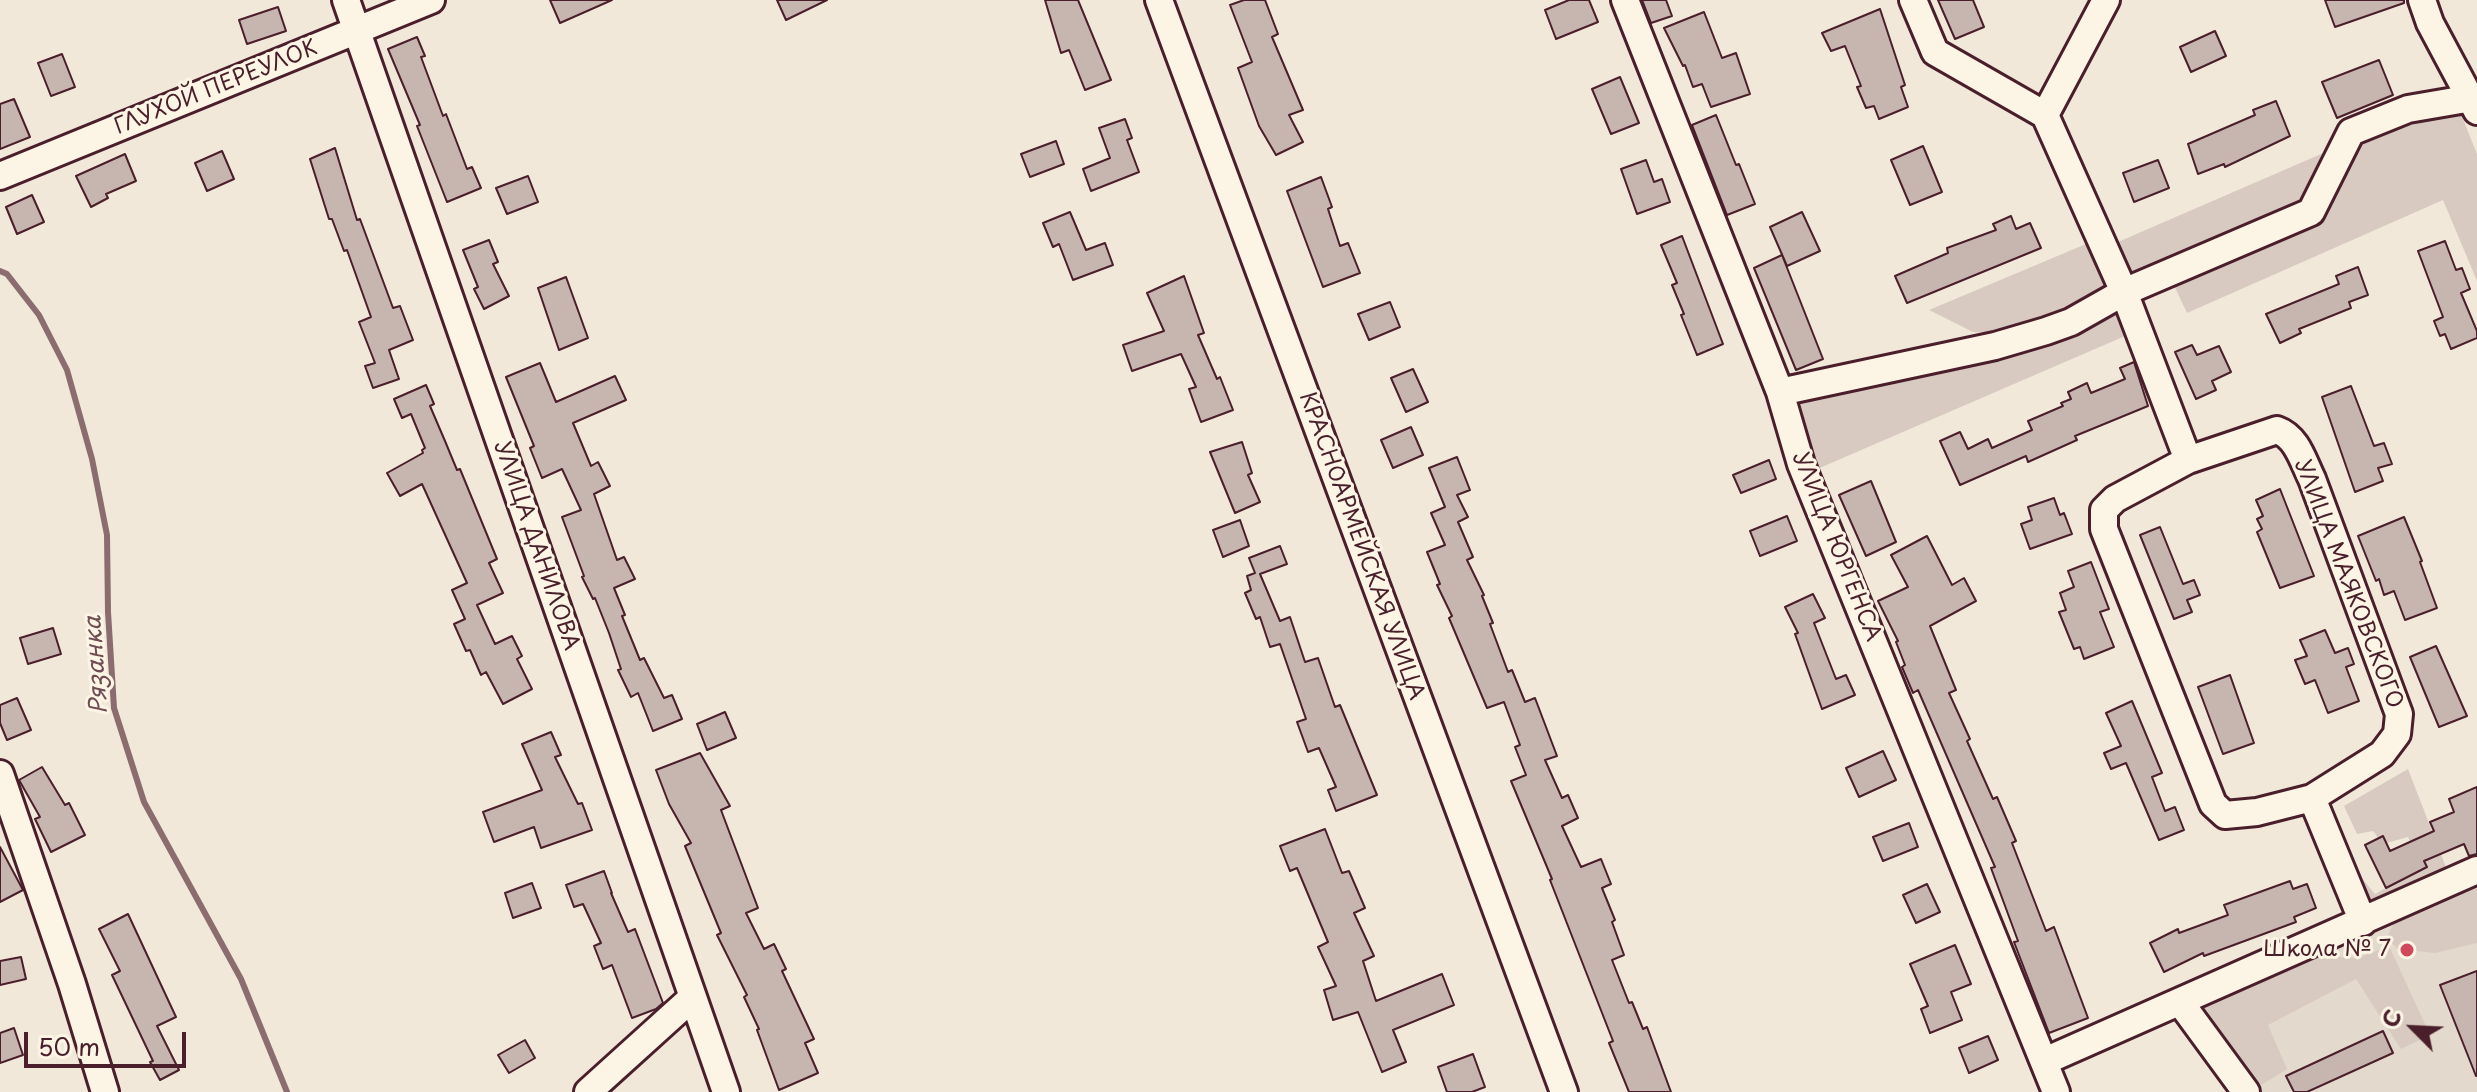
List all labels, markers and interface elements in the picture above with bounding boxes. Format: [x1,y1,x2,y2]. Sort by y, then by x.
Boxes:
street label: ГЛУХОЙ ПЕРЕУЛОК [111,35,321,141]
street label: КРАСНОАРМЕЙСКАЯ УЛИЦА [1293,388,1429,704]
street label: УЛИЦА ДАНИЛОВА [488,438,584,654]
street label: УЛИЦА ЮРГЕНСА [1786,449,1886,645]
street label: УЛИЦА МАЯКОВСКОГО [2288,456,2408,712]
water label: Рязанка [79,615,115,715]
place label: Школа № 7 [2263,937,2391,963]
marker: Школа № 7 [2398,941,2416,959]
north arrow [2373,988,2453,1068]
text: С [2372,1004,2409,1032]
scale bar [28,1016,190,1066]
text: 50 m [38,1028,100,1064]

